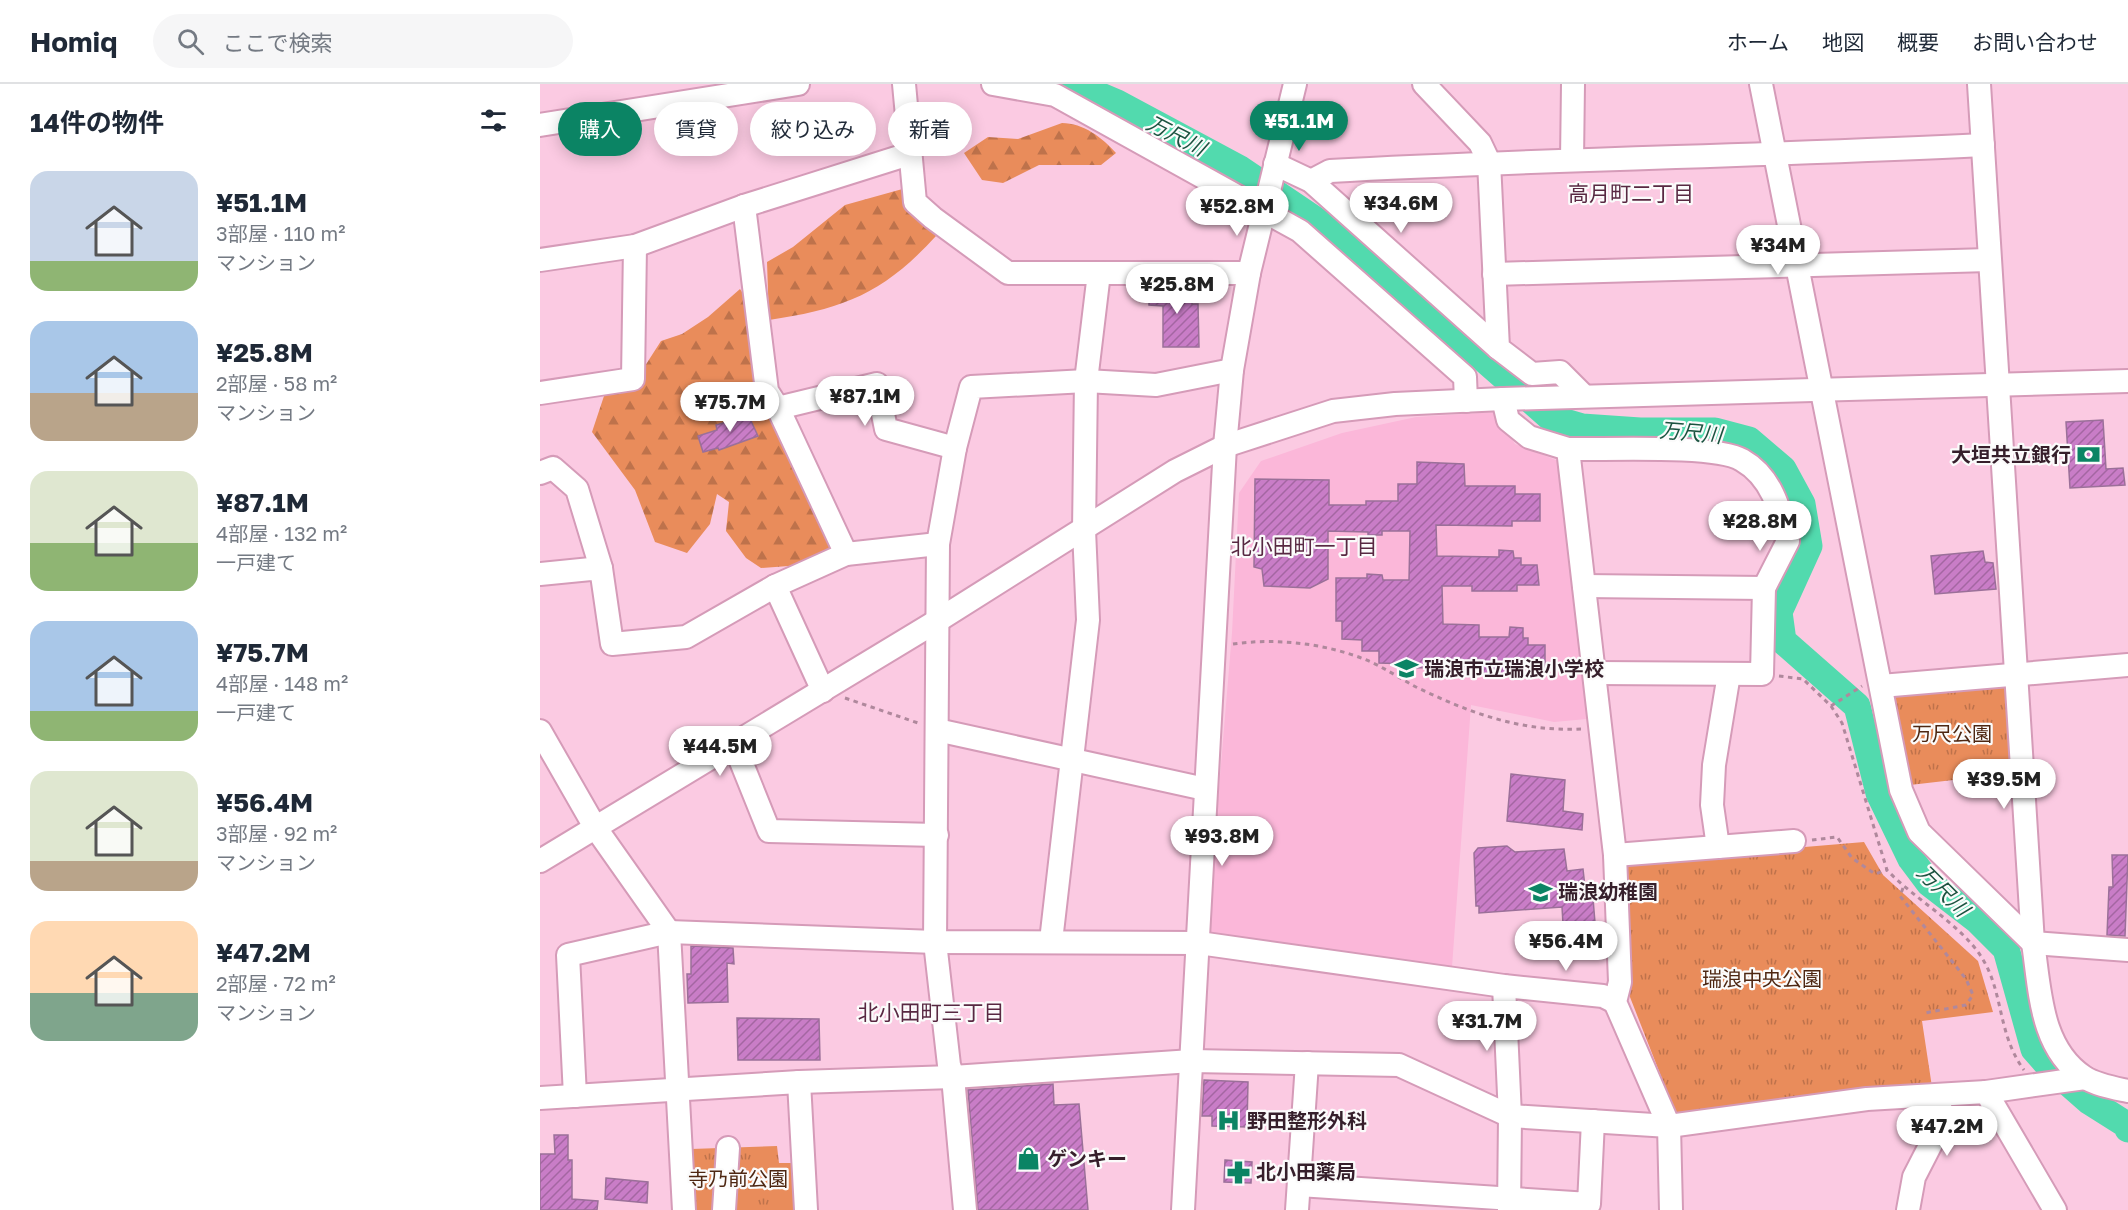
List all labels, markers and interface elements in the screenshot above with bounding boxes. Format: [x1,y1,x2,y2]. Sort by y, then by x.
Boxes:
search box [153,14,573,68]
text: Homiq [30,25,117,58]
icon: search [174,25,207,58]
text: ここで検索 [222,29,333,56]
text: ホーム [1727,29,1789,55]
text: 地図 [1822,29,1864,55]
text: 概要 [1897,29,1939,55]
text: お問い合わせ [1972,29,2098,55]
pin: ¥51.1M [1250,101,1348,152]
chip: 購入 [558,102,642,156]
chip: 賃貸 [654,102,738,156]
chip: 絞り込み [750,102,876,156]
chip: 新着 [888,102,972,156]
icon: filters [477,104,510,137]
text: 14件の物件 [30,107,164,138]
text: ¥51.1M [1264,108,1334,132]
water label: 万尺川 [1142,109,1212,162]
district label: 高月町二丁目 [1568,180,1694,206]
pin: ¥34.6M [1352,183,1450,234]
pin: ¥52.8M [1188,186,1286,237]
text: ¥51.1M [216,187,307,218]
text: ¥34.6M [1364,190,1438,214]
text: ¥52.8M [1200,193,1274,217]
icon: home [78,195,150,267]
text: 3部屋 · 110 m² [216,221,345,245]
pin: ¥34M [1742,225,1814,276]
text: ¥34M [1750,232,1806,256]
text: マンション [216,250,316,274]
pin: ¥25.8M [1128,264,1226,315]
text: ¥25.8M [1140,271,1214,295]
text: ¥25.8M [216,337,313,368]
icon: home [78,345,150,417]
text: 2部屋 · 58 m² [216,371,337,395]
pin: ¥87.1M [816,376,914,427]
pin: ¥75.7M [681,382,779,433]
text: ¥87.1M [829,383,901,407]
text: ¥75.7M [694,389,766,413]
text: マンション [216,400,316,424]
water label: 万尺川 [1659,416,1726,448]
place label: 大垣共立銀行 [1951,442,2071,466]
bank icon: 大垣共立銀行 [2076,442,2102,468]
text: ¥87.1M [216,487,309,518]
icon: home [78,495,150,567]
pin: ¥28.8M [1711,501,1809,552]
text: ¥28.8M [1722,508,1798,532]
text: 4部屋 · 132 m² [216,521,347,545]
district label: 北小田町一丁目 [1231,533,1378,559]
text: 一戸建て [216,550,296,574]
text: ¥75.7M [216,637,309,668]
icon: home [78,645,150,717]
school or university icon: 瑞浪市立瑞浪小学校 [1393,656,1419,682]
place label: 瑞浪市立瑞浪小学校 [1424,656,1604,680]
text: 4部屋 · 148 m² [216,671,348,695]
text: 一戸建て [216,700,296,724]
park label: 万尺公園 [1912,721,1992,745]
pin: ¥44.5M [671,726,769,777]
text: ¥44.5M [683,733,757,757]
pin: ¥39.5M [1955,759,2053,810]
text: ¥39.5M [1967,766,2041,790]
text: ¥56.4M [216,787,313,818]
icon: home [78,795,150,867]
pin: ¥93.8M [1173,816,1271,867]
text: 3部屋 · 92 m² [216,821,337,845]
text: ¥93.8M [1184,823,1260,847]
text: マンション [216,850,316,874]
water label: 万尺川 [1912,859,1977,923]
school or university icon: 瑞浪幼稚園 [1527,879,1553,905]
place label: 瑞浪幼稚園 [1558,879,1658,903]
pin: ¥56.4M [1517,921,1615,972]
text: ¥56.4M [1529,928,1603,952]
text: ¥47.2M [216,937,311,968]
icon: home [78,945,150,1017]
park label: 瑞浪中央公園 [1702,966,1822,990]
text: 2部屋 · 72 m² [216,971,336,995]
district label: 北小田町三丁目 [858,999,1005,1025]
text: マンション [216,1000,316,1024]
pin: ¥31.7M [1438,1001,1536,1052]
text: ¥31.7M [1452,1008,1522,1032]
pin: ¥47.2M [1898,1106,1996,1157]
hospital icon: 野田整形外科 [1216,1108,1242,1134]
place label: 野田整形外科 [1247,1108,1367,1132]
text: ¥47.2M [1911,1113,1984,1137]
shop icon: ゲンキー [1016,1146,1042,1172]
place label: ゲンキー [1047,1146,1127,1170]
pharmacy icon: 北小田薬局 [1225,1159,1251,1185]
place label: 北小田薬局 [1256,1159,1356,1183]
park label: 寺乃前公園 [688,1166,788,1190]

